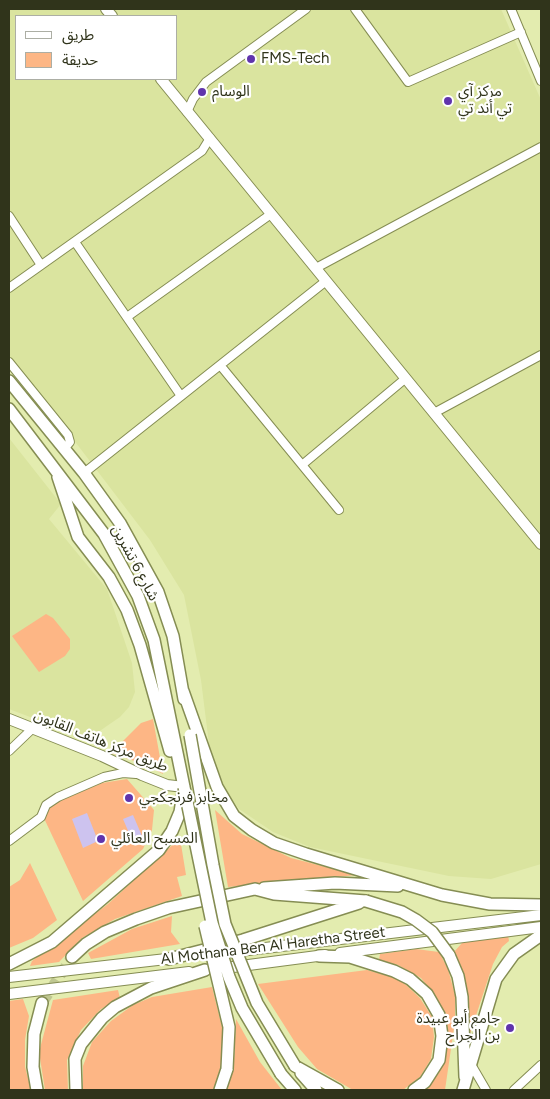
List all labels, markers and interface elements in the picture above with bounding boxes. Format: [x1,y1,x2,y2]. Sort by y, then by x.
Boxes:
legend [15,15,178,80]
text: طريق [62,26,94,44]
place label: FMS-Tech [261,50,329,68]
text: حديقة [62,51,98,69]
marker: FMS-Tech [245,53,257,65]
place label: الوسام [212,83,250,101]
place label: مركز آي تي أند تي [458,83,512,118]
marker: الوسام [196,86,208,98]
marker: مركز آي تي أند تي [442,95,454,107]
street label: شارع 6 تشرين [108,522,162,604]
street label: طريق مركز هاتف القابون [31,706,171,776]
place label: مخابز فرنجكجي [139,789,228,807]
marker: مخابز فرنجكجي [123,792,135,804]
place label: المسبح العائلي [111,830,198,848]
marker: المسبح العائلي [95,833,107,845]
street label: Al Mothana Ben Al Haretha Street [160,923,386,969]
place label: جامع أبو عبيدة بن الجراح [417,1010,500,1045]
marker: جامع أبو عبيدة بن الجراح [504,1022,516,1034]

